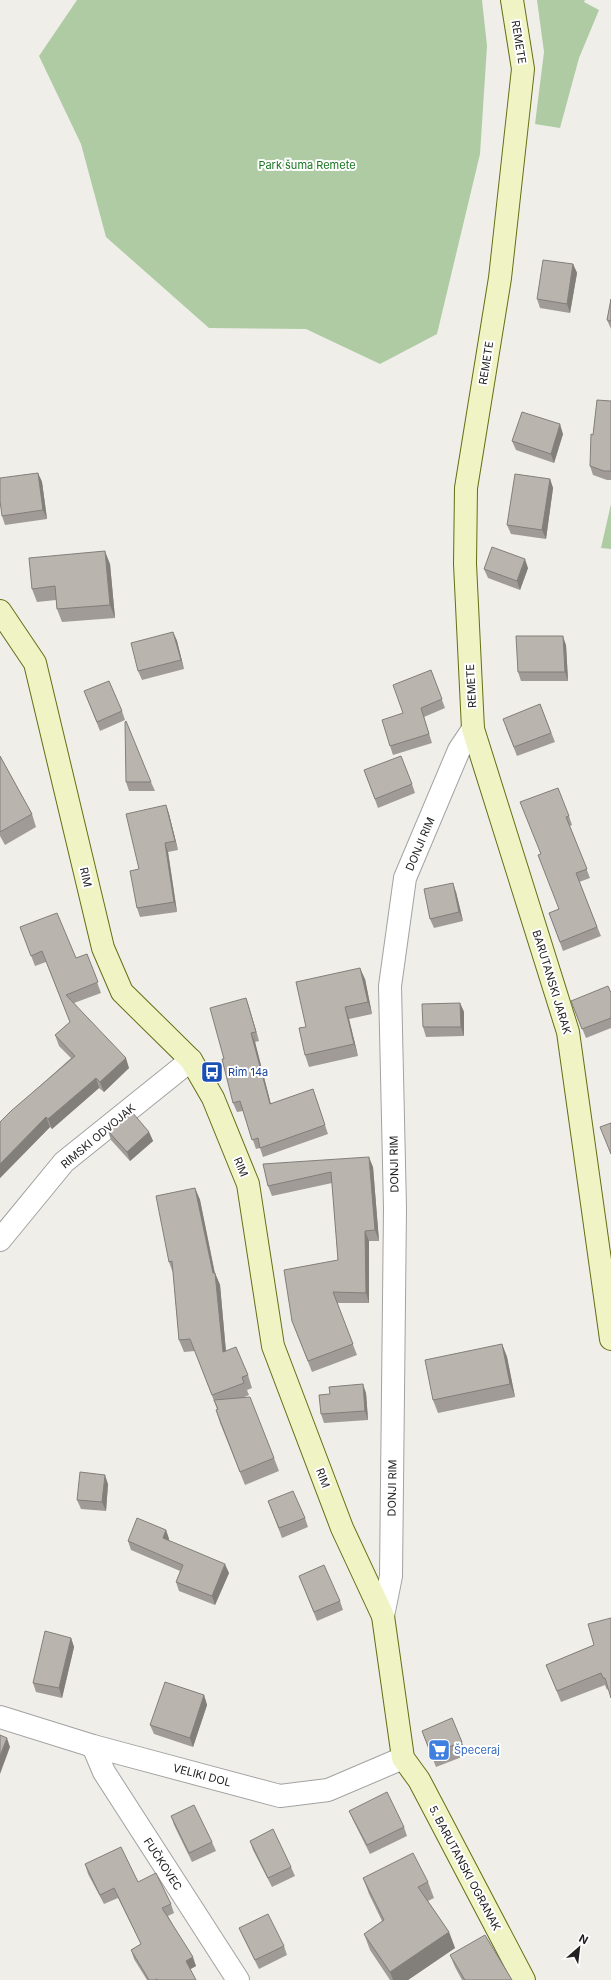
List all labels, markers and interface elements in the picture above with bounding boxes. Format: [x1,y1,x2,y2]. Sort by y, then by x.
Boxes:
street label: REMETE [509,19,529,65]
park label: Park šuma Remete [258,158,356,172]
street label: REMETE [476,340,496,386]
street label: REMETE [463,664,479,708]
street label: DONJI RIM [402,815,438,873]
street label: RIM [77,866,95,888]
street label: BARUTANSKI JARAK [529,928,575,1036]
bus stop icon: Rim 14a [199,1059,225,1085]
place label: Rim 14a [228,1065,268,1079]
street label: RIMSKI ODVOJAK [58,1100,139,1171]
street label: DONJI RIM [387,1135,401,1193]
street label: RIM [231,1155,251,1179]
street label: DONJI RIM [385,1459,399,1517]
street label: RIM [313,1466,333,1490]
supermarket icon: Špeceraj [426,1737,452,1763]
place label: Špeceraj [454,1743,500,1757]
street label: VELIKI DOL [172,1761,232,1789]
street label: 5. BARUTANSKI OGRANAK [426,1803,504,1934]
street label: FUČKOVEC [141,1835,185,1893]
north arrow [559,1928,599,1968]
text: N [577,1931,591,1947]

